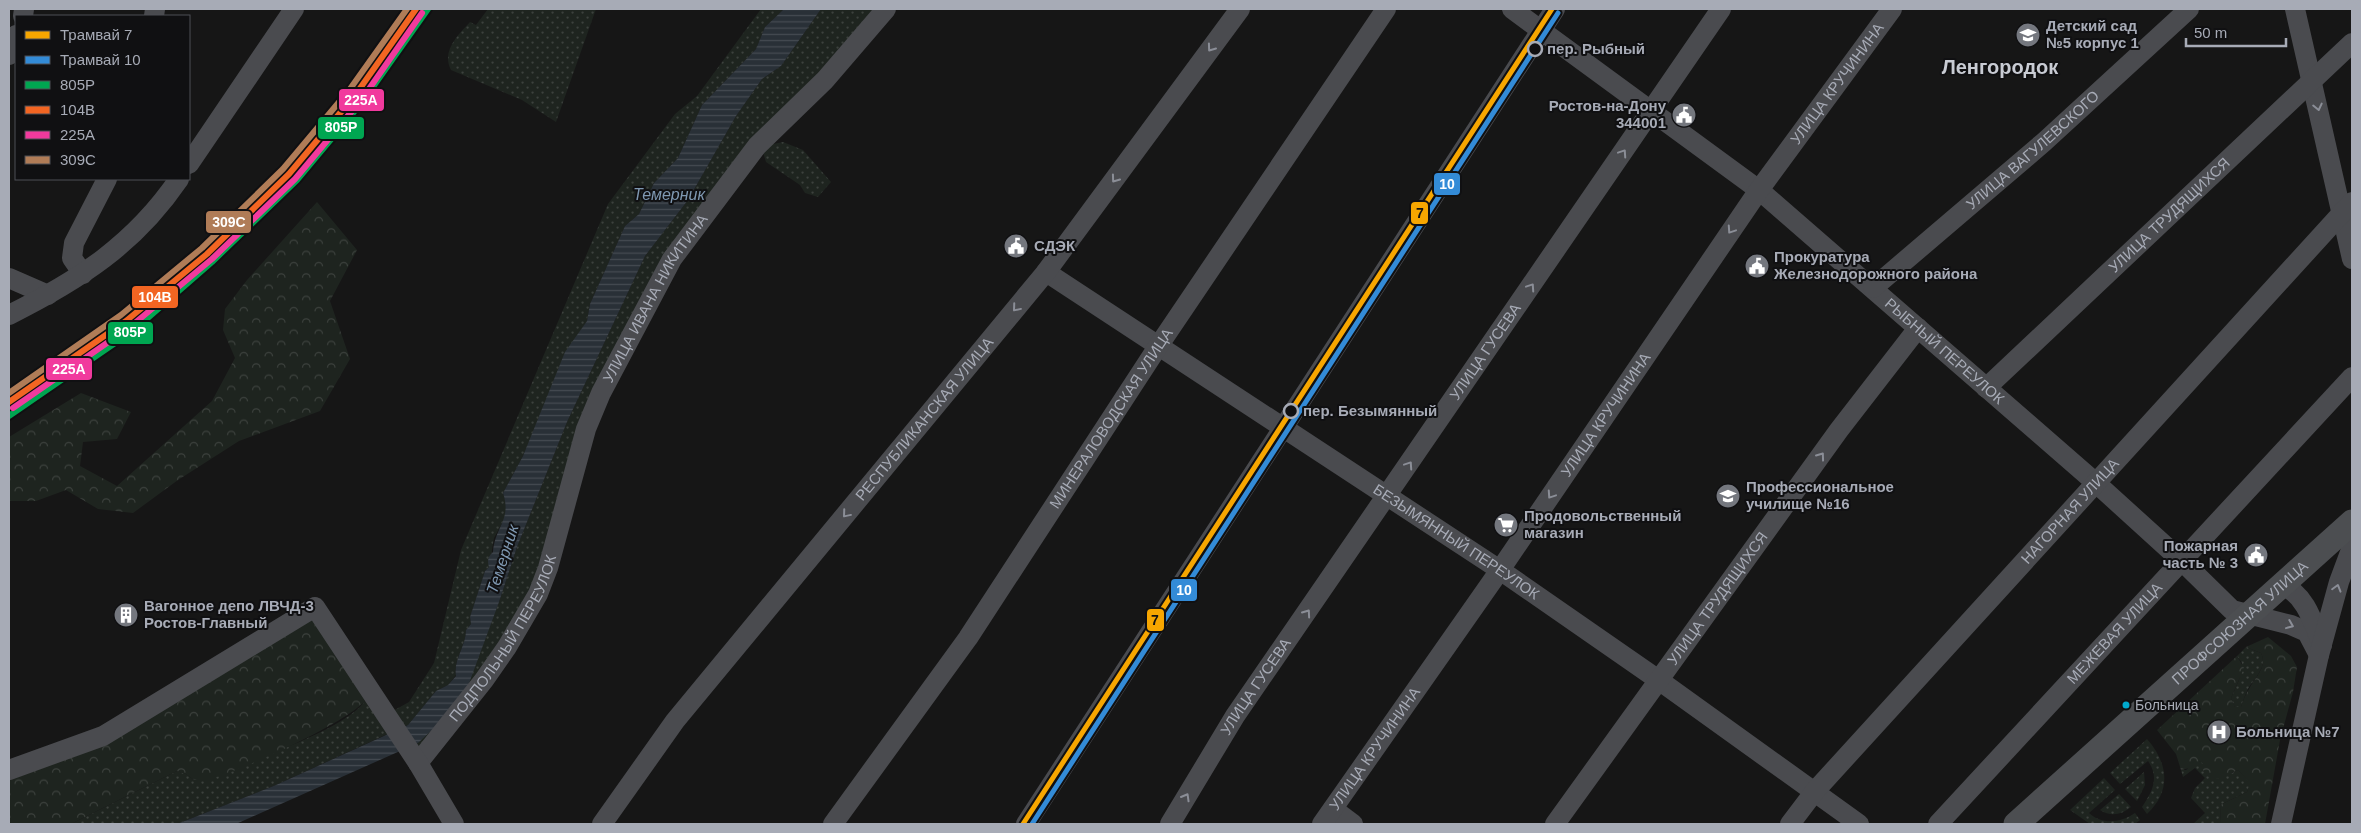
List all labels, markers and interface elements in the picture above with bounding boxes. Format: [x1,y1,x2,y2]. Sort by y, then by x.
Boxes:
legend [15,15,190,180]
scale bar [2186,15,2286,47]
place label: Детский сад №5 корпус 1 [2046,17,2139,51]
street label: УЛИЦА КРУЧИНИНА [1787,19,1887,147]
school or university icon: Детский сад №5 корпус 1 [2015,22,2041,48]
text: 50 m [2194,24,2227,41]
text: Трамвай 7 [60,26,132,43]
place label: пер. Рыбный [1547,40,1645,57]
marker: пер. Рыбный [1527,41,1543,57]
one-way arrow [1209,42,1217,51]
text: Трамвай 10 [60,51,141,68]
district label: Ленгородок [1942,56,2059,78]
text: 805Р [60,76,95,93]
street label: УЛИЦА ВАГУЛЕВСКОГО [1963,87,2102,213]
line badge: 225А [338,88,385,112]
text: 225А [344,92,378,108]
place label: Ростов-на-Дону 344001 [1549,97,1667,131]
text: 104В [60,101,95,118]
public building icon: Ростов-на-Дону 344001 [1671,102,1697,128]
one-way arrow [2312,103,2323,112]
line badge: 805Р [317,116,365,140]
text: 805Р [325,119,357,135]
text: 225А [60,126,95,143]
one-way arrow [1616,149,1626,158]
text: 309С [60,151,96,168]
street label: УЛИЦА ТРУДЯЩИХСЯ [2105,154,2233,276]
line badge: 10 [1433,172,1461,196]
one-way arrow [1112,173,1121,183]
text: 10 [1439,176,1455,192]
water label: Темерник [633,186,706,203]
line badge: 7 [1410,201,1429,225]
text: 7 [1416,205,1424,221]
line badge: 309С [205,210,252,234]
street label: УЛИЦА ИВАНА НИКИТИНА [599,211,711,385]
text: 309С [212,214,246,230]
one-way arrow [1728,225,1738,234]
public building icon: СДЭК [1003,233,1029,259]
place label: СДЭК [1034,237,1076,254]
place label: Прокуратура Железнодорожного района [1773,248,1978,282]
public building icon: Прокуратура Железнодорожного района [1744,253,1770,279]
one-way arrow [1525,284,1534,293]
line badge: 104В [131,285,179,309]
text: 104В [138,289,172,305]
street label: РЫБНЫЙ ПЕРЕУЛОК [1882,294,2008,407]
street label: УЛИЦА ГУСЕВА [1446,300,1524,403]
one-way arrow [1014,302,1022,311]
line badge: 805Р [107,321,154,345]
text: 805Р [114,324,146,340]
street label: МИНЕРАЛОВОДСКАЯ УЛИЦА [1046,325,1176,511]
street label: РЕСПУБЛИКАНСКАЯ УЛИЦА [852,334,997,504]
street label: УЛИЦА КРУЧИНИНА [1557,349,1654,480]
line badge: 225А [45,357,93,381]
text: 225А [52,361,86,377]
place label: пер. Безымянный [1303,402,1437,419]
marker: пер. Безымянный [1283,403,1299,419]
one-way arrow [1814,452,1824,461]
street label: НАГОРНАЯ УЛИЦА [2017,455,2122,567]
one-way arrow [1403,461,1412,471]
place label: Профессиональное училище №16 [1746,478,1894,512]
street label: БЕЗЫМЯННЫЙ ПЕРЕУЛОК [1370,480,1543,603]
school or university icon: Профессиональное училище №16 [1715,483,1741,509]
one-way arrow [1548,489,1557,499]
place label: Продовольственный магазин [1524,507,1681,541]
one-way arrow [843,508,852,517]
supermarket icon: Продовольственный магазин [1493,512,1519,538]
water label: Темерник [483,521,522,596]
street label: УЛИЦА ТРУДЯЩИХСЯ [1664,528,1771,668]
place label: Пожарная часть № 3 [2163,537,2238,571]
public building icon: Пожарная часть № 3 [2243,542,2269,568]
street label: ПОДПОЛЬНЫЙ ПЕРЕУЛОК [445,553,559,725]
street label: ПРОФСОЮЗНАЯ УЛИЦА [2168,557,2311,688]
line badge: 10 [1170,578,1198,602]
street label: МЕЖЕВАЯ УЛИЦА [2063,579,2165,687]
text: 10 [1176,582,1192,598]
one-way arrow [2332,585,2342,593]
place label: Вагонное депо ЛВЧД-3 Ростов-Главный [144,597,314,631]
building icon: Вагонное депо ЛВЧД-3 Ростов-Главный [113,602,139,628]
line badge: 7 [1146,608,1165,632]
one-way arrow [1301,609,1310,619]
text: 7 [1151,612,1159,628]
one-way arrow [2285,619,2294,629]
street label: УЛИЦА ГУСЕВА [1217,635,1294,738]
street label: УЛИЦА КРУЧИНИНА [1325,684,1423,813]
place label: Больница [2135,697,2199,713]
marker: Больница [2121,700,2131,710]
hospital icon: Больница №7 [2206,719,2232,745]
place label: Больница №7 [2236,723,2340,740]
one-way arrow [1179,793,1189,802]

